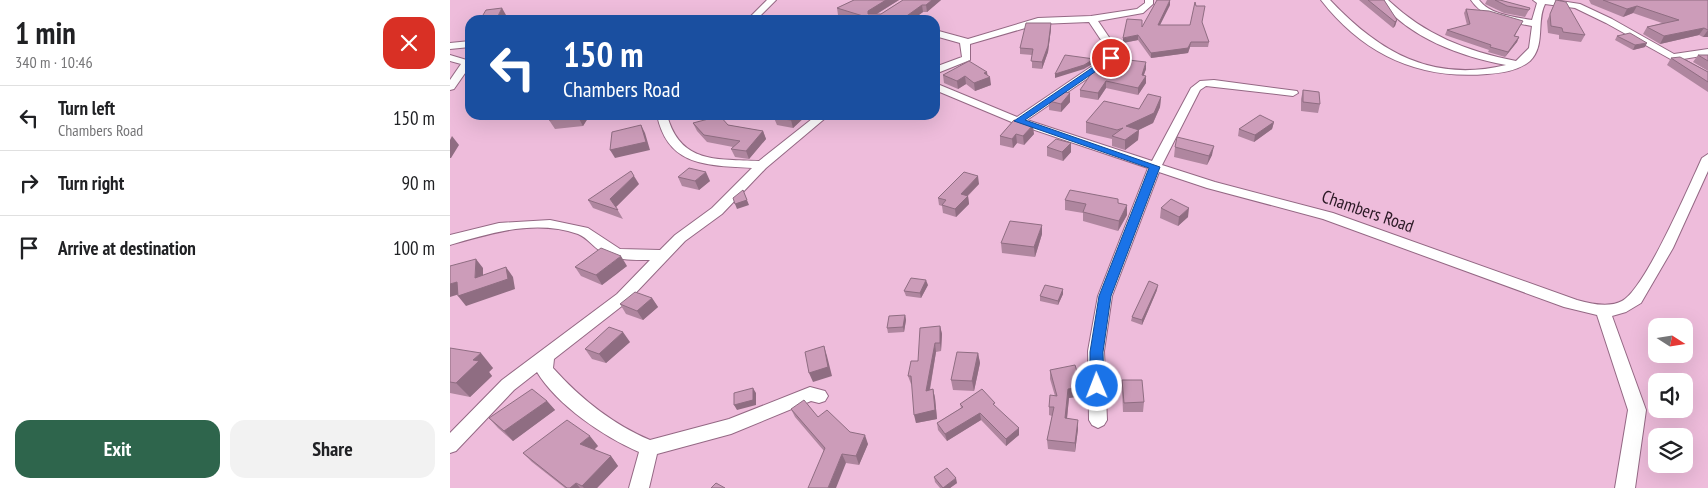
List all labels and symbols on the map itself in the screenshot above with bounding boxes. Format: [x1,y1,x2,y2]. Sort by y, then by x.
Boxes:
pin [1090,37,1132,79]
street label: Chambers Road [1319,185,1417,237]
north arrow [1648,318,1692,362]
position arrow [1070,359,1122,411]

